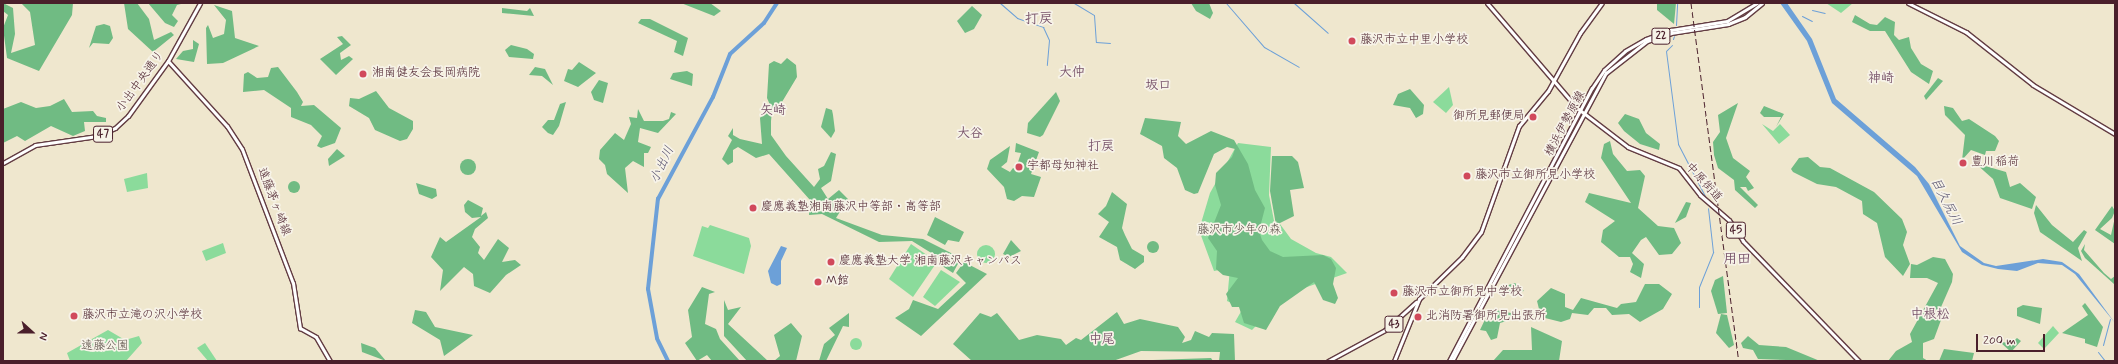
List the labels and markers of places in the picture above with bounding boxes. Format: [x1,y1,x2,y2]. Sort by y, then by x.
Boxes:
place label: 藤沢市立中里小学校 [1360,34,1468,48]
marker: 藤沢市立中里小学校 [1347,36,1357,46]
place label: 湘南健友会長岡病院 [372,67,480,81]
marker: 湘南健友会長岡病院 [357,68,369,80]
place label: 御所見郵便局 [1453,110,1525,124]
marker: 御所見郵便局 [1528,112,1538,122]
place label: 豊川稲荷 [1971,156,2019,170]
marker: 豊川稲荷 [1958,158,1968,168]
place label: 宇都母知神社 [1027,160,1099,174]
marker: 宇都母知神社 [1014,162,1024,172]
place label: 藤沢市立御所見小学校 [1475,169,1595,183]
marker: 藤沢市立御所見小学校 [1462,171,1472,181]
place label: 慶應義塾湘南藤沢中等部・高等部 [761,201,941,215]
marker: 慶應義塾湘南藤沢中等部・高等部 [748,203,758,213]
place label: 慶應義塾大学 湘南藤沢キャンパス [839,255,1022,269]
marker: 慶應義塾大学 湘南藤沢キャンパス [826,257,836,267]
place label: Μ館 [826,275,849,289]
marker: Μ館 [813,277,823,287]
place label: 藤沢市立御所見中学校 [1402,286,1522,300]
marker: 藤沢市立御所見中学校 [1389,288,1399,298]
place label: 藤沢市立滝の沢小学校 [82,309,202,323]
place label: 北消防署御所見出張所 [1426,310,1546,324]
marker: 藤沢市立滝の沢小学校 [69,311,79,321]
marker: 北消防署御所見出張所 [1413,312,1423,322]

